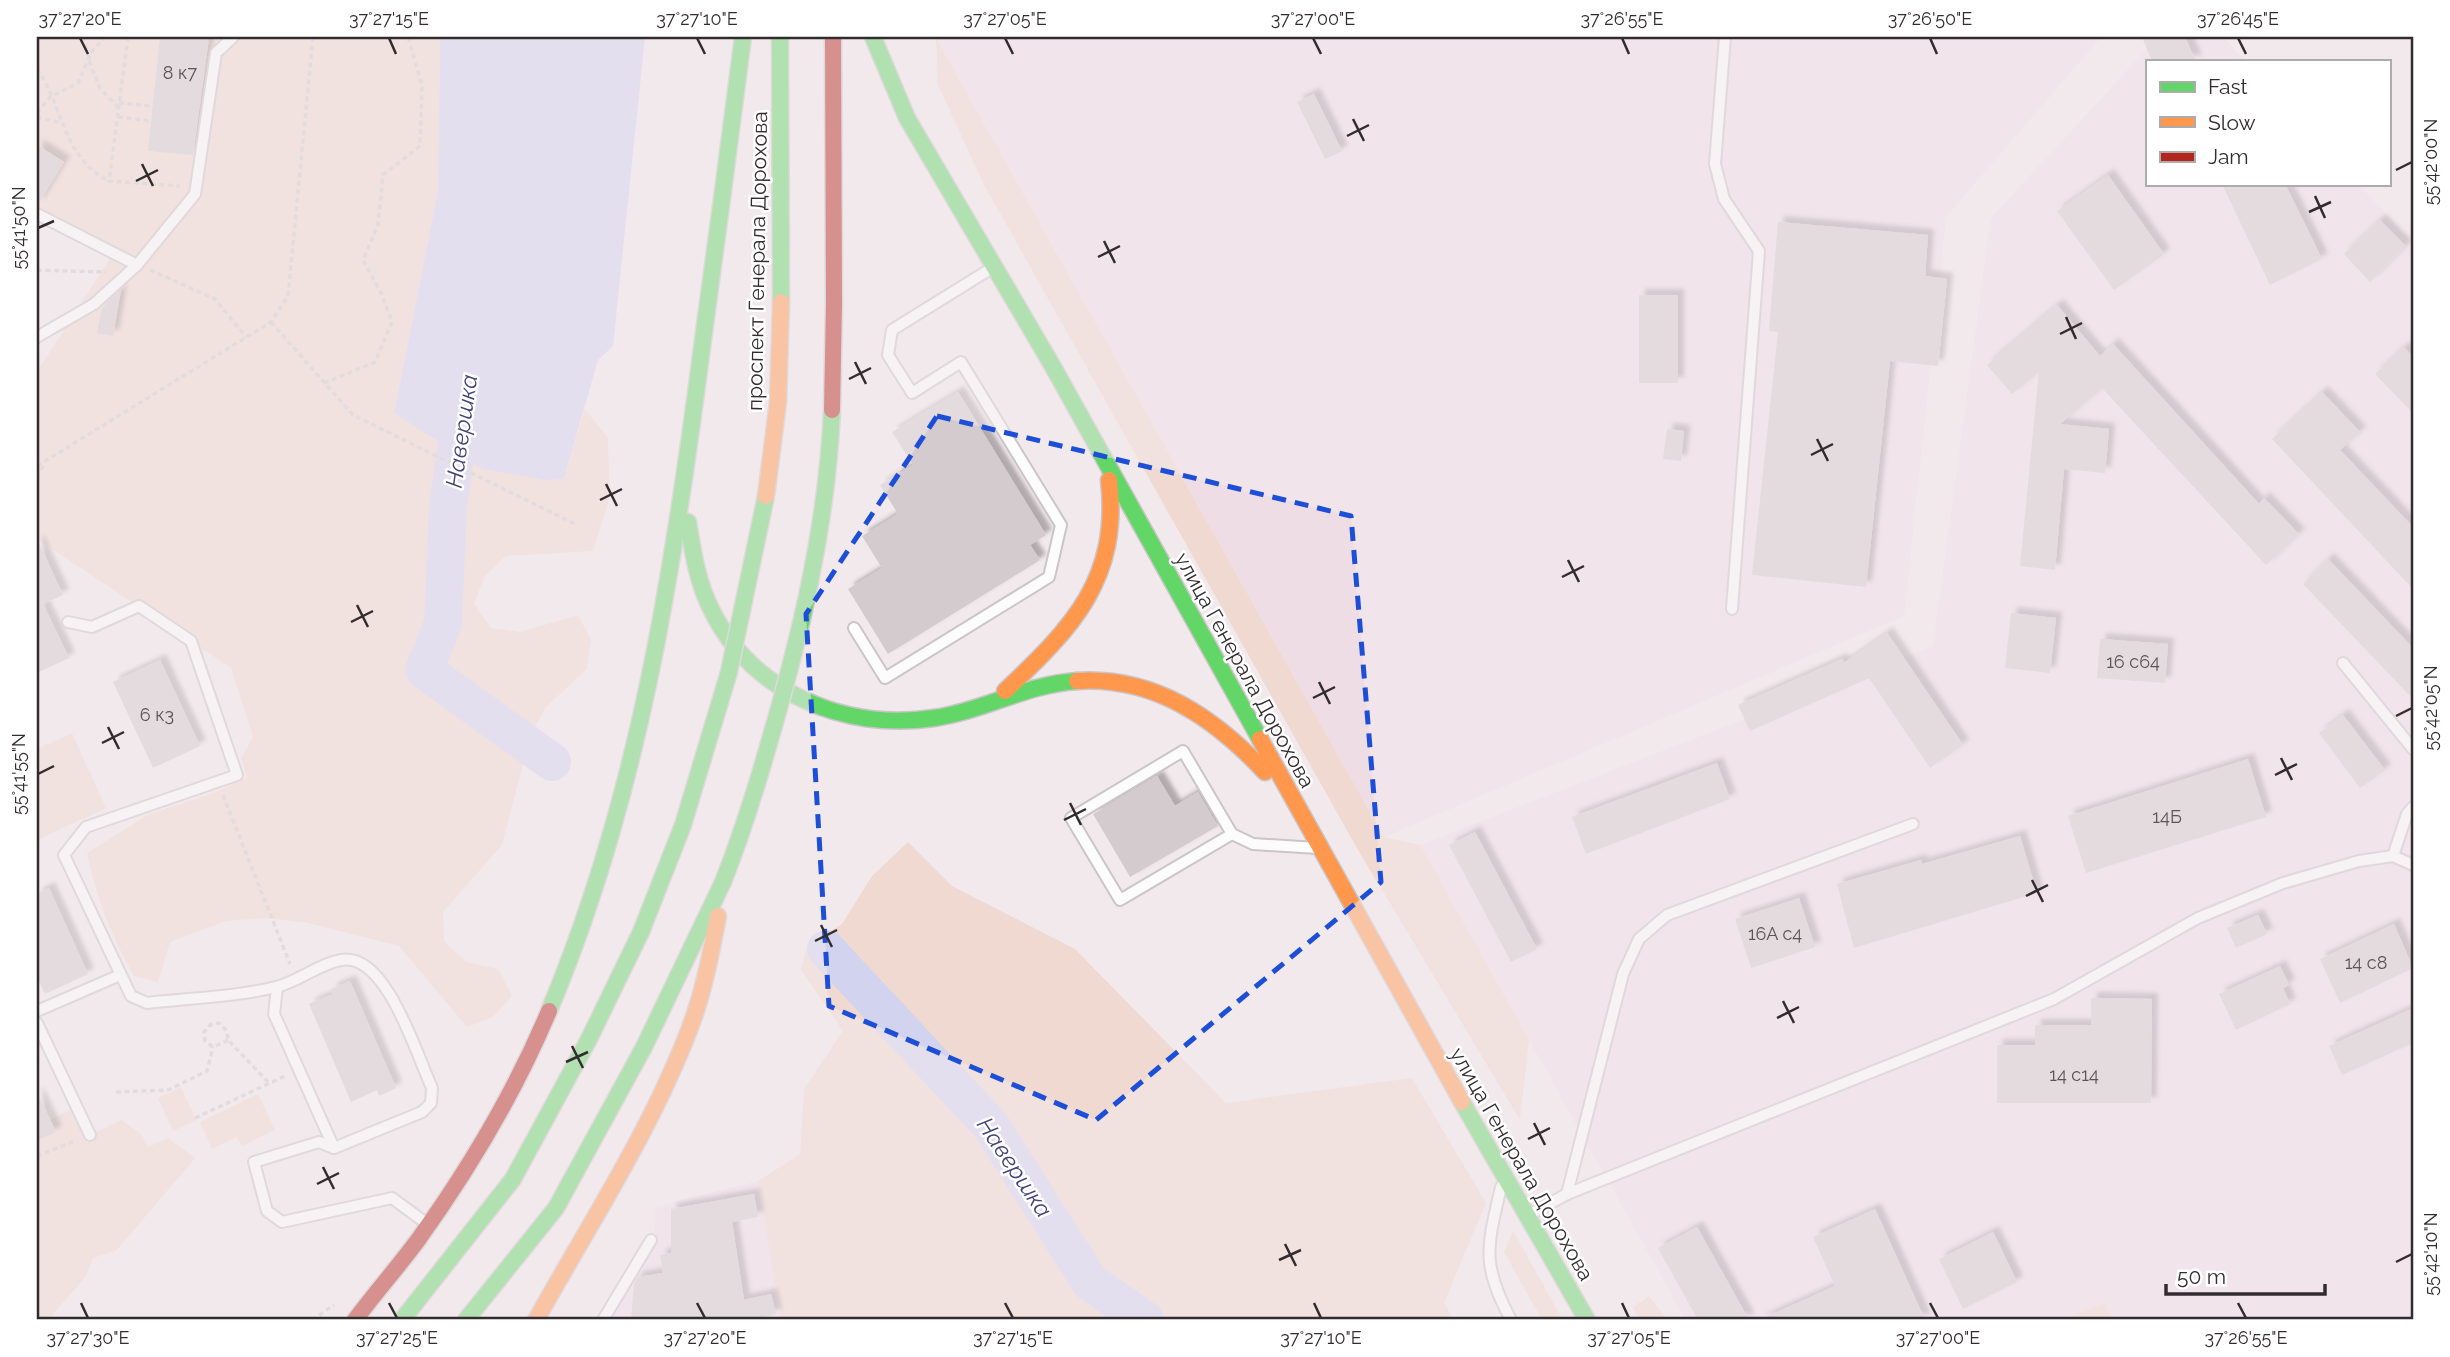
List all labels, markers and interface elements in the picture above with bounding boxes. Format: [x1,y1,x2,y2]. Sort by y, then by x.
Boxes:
text: 37°27'20"E [39,8,122,29]
text: 37°27'15"E [349,8,429,29]
text: 37°27'10"E [656,8,738,29]
text: 37°27'05"E [963,8,1047,29]
text: 37°27'00"E [1271,8,1355,29]
text: 37°26'55"E [1580,8,1664,29]
text: 37°26'50"E [1888,8,1972,29]
text: 37°26'45"E [2197,8,2279,29]
legend [2146,60,2390,186]
house number: 8 к7 [163,62,197,83]
text: Fast [2208,74,2248,99]
text: Slow [2208,110,2256,135]
street label: проспект Генерала Дорохова [742,111,772,411]
text: 55°42'00"N [2420,119,2441,205]
text: Jam [2208,144,2249,169]
text: 55°41'50"N [8,186,29,270]
water label: Навершка [440,372,482,490]
street label: улица Генерала Дорохова [1170,548,1320,792]
house number: 16 с64 [2106,651,2160,672]
text: 55°42'05"N [2420,665,2441,751]
house number: 6 к3 [140,704,174,725]
text: 55°41'55"N [8,733,29,815]
house number: 14Б [2152,806,2182,827]
house number: 16А с4 [1748,923,1802,944]
house number: 14 с8 [2345,952,2387,973]
street label: улица Генерала Дорохова [1445,1043,1599,1285]
house number: 14 с14 [2049,1064,2099,1085]
water label: Навершка [972,1112,1058,1222]
text: 55°42'10"N [2420,1212,2441,1296]
scale bar [2166,1252,2326,1296]
text: 50 m [2177,1264,2226,1289]
text: 37°27'30"E [46,1327,130,1348]
text: 37°27'25"E [356,1327,438,1348]
text: 37°27'20"E [664,1327,747,1348]
text: 37°27'15"E [973,1327,1053,1348]
text: 37°27'10"E [1280,1327,1362,1348]
text: 37°27'05"E [1587,1327,1671,1348]
text: 37°27'00"E [1896,1327,1980,1348]
text: 37°26'55"E [2204,1327,2288,1348]

